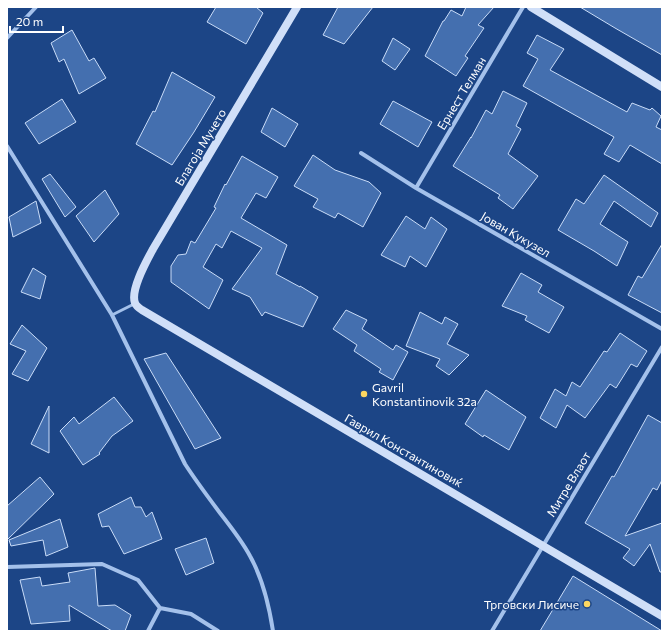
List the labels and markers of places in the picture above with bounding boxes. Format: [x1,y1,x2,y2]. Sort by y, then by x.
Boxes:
place label: Gavril Konstantinovik 32a [372,380,477,408]
marker: Gavril Konstantinovik 32a [359,389,369,399]
place label: Трговски Лисиче [484,597,579,611]
marker: Трговски Лисиче [582,599,592,609]

